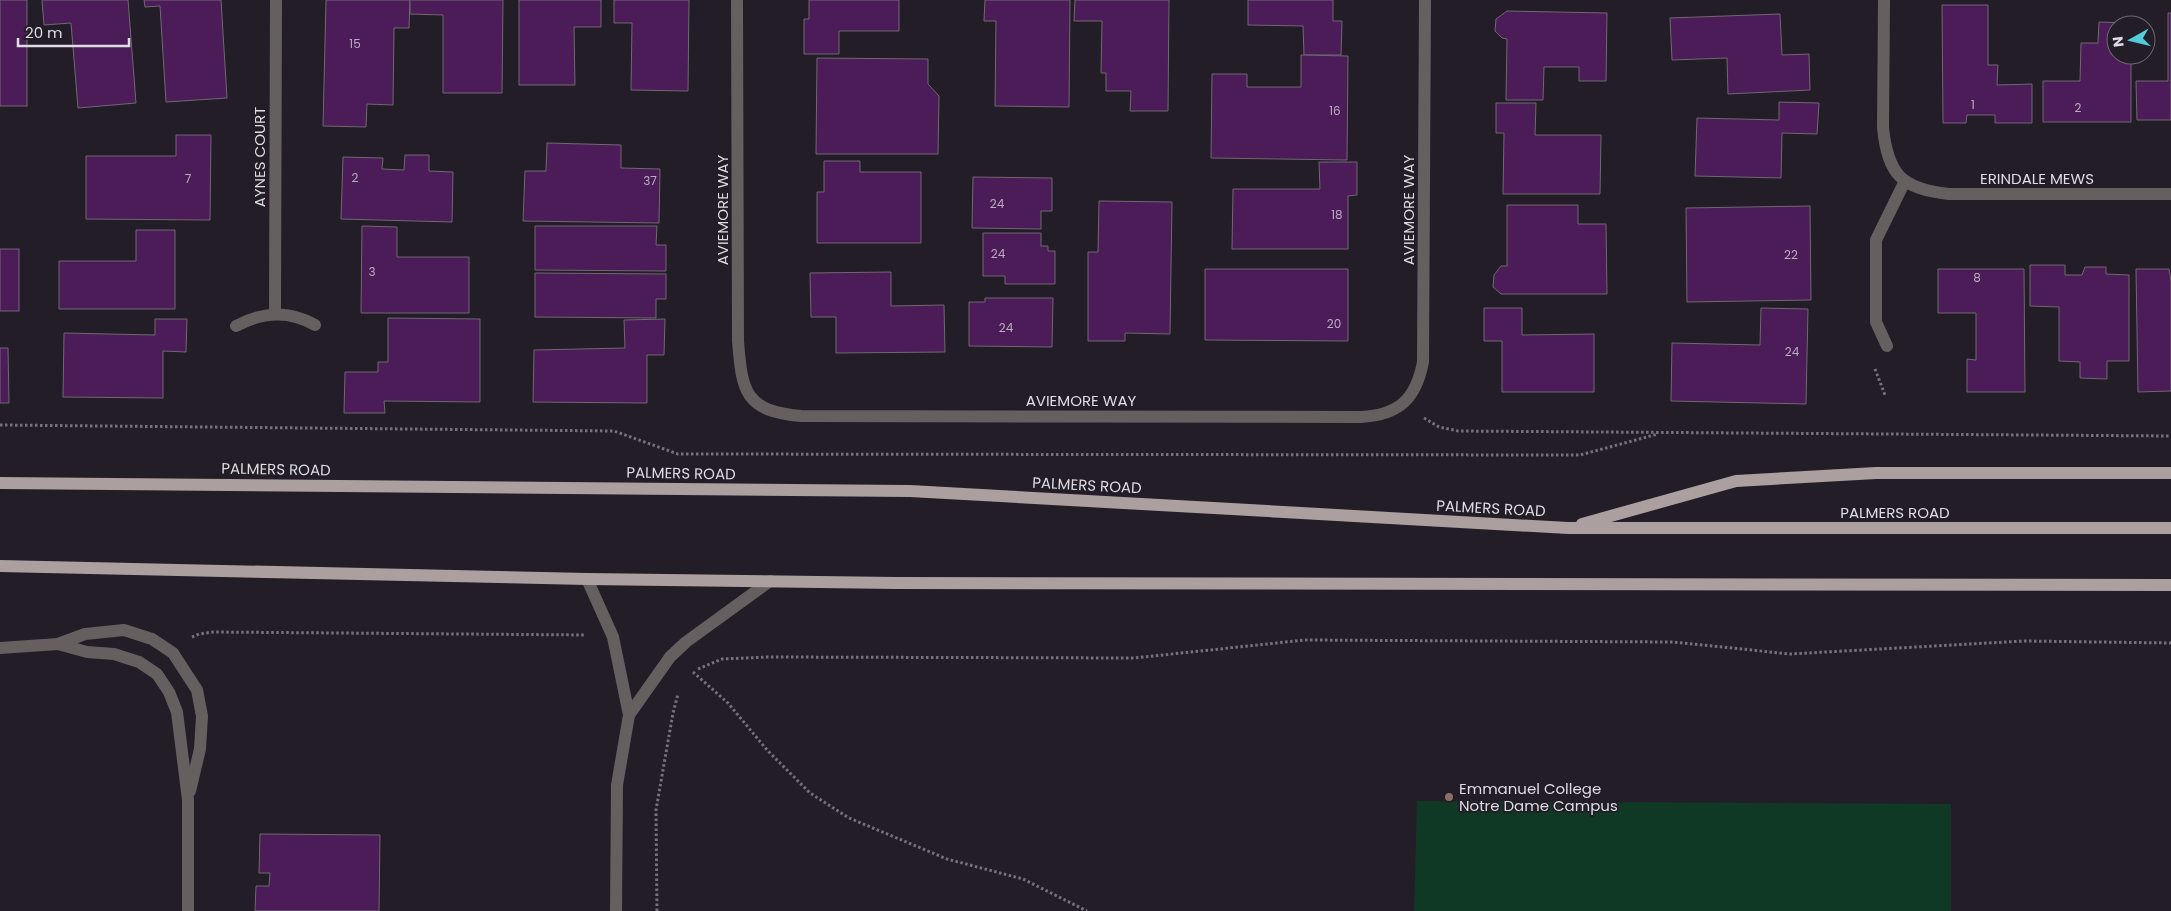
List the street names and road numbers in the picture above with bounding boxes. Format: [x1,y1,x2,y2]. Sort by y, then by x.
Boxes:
street label: AYNES COURT [249,107,270,207]
street label: AVIEMORE WAY [712,154,733,265]
street label: AVIEMORE WAY [1398,154,1419,265]
street label: ERINDALE MEWS [1980,168,2094,189]
street label: AVIEMORE WAY [1026,390,1137,411]
street label: PALMERS ROAD [221,458,331,480]
street label: PALMERS ROAD [626,462,736,484]
street label: PALMERS ROAD [1032,472,1142,498]
street label: PALMERS ROAD [1436,495,1546,521]
street label: PALMERS ROAD [1840,502,1950,523]

